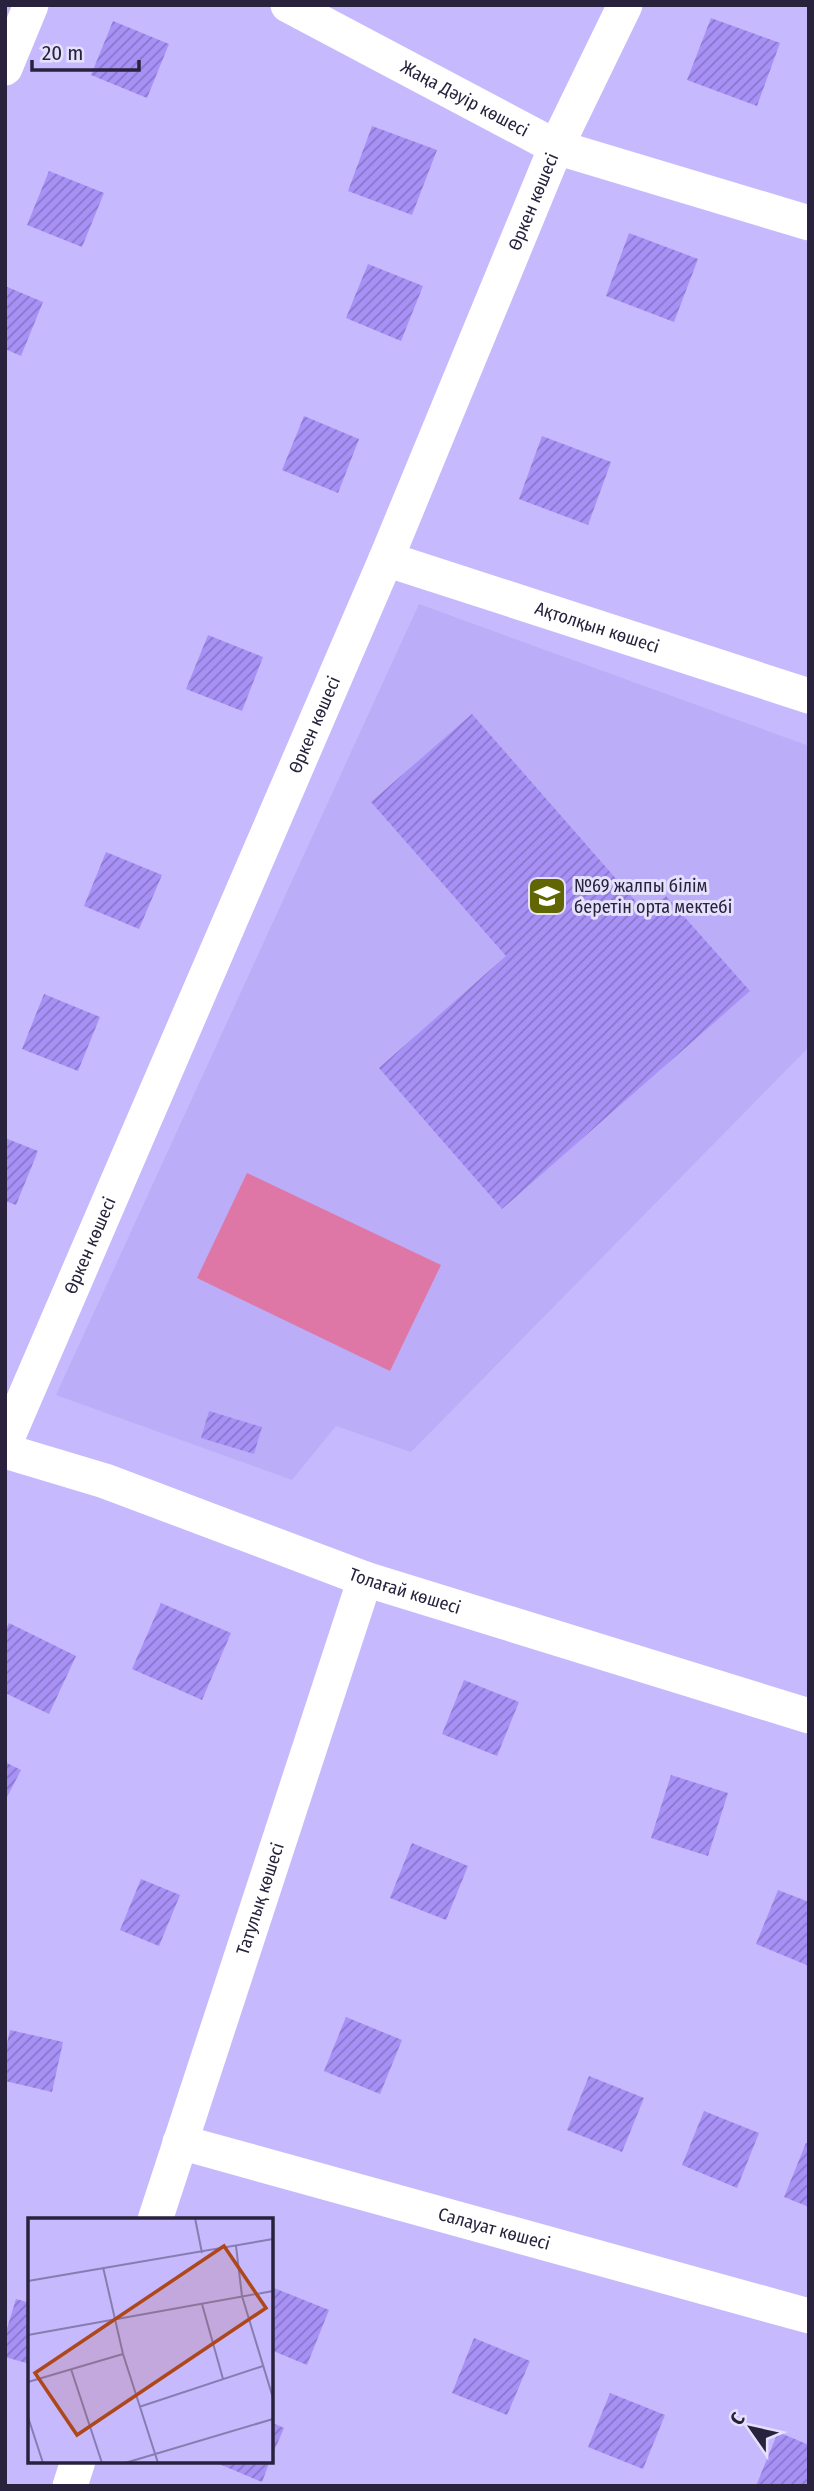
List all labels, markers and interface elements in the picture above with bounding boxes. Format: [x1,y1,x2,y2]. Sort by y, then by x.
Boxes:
scale bar [32,28,138,72]
text: 20 m [42,40,83,66]
street label: Жаңа Дәуір көшесі [397,56,533,142]
street label: Өркен көшесі [503,150,563,254]
street label: Ақтолқын көшесі [532,597,662,658]
street label: Өркен көшесі [284,673,345,777]
school or university icon: №69 жалпы білім беретін орта мектебі [526,875,568,917]
place label: №69 жалпы білім беретін орта мектебі [574,875,732,918]
street label: Өркен көшесі [59,1194,121,1298]
street label: Толағай көшесі [346,1563,463,1619]
street label: Татулық көшесі [232,1840,289,1958]
street label: Салауат көшесі [436,2203,553,2255]
inset map [28,2218,273,2463]
north arrow [716,2393,786,2463]
text: С [725,2408,750,2429]

